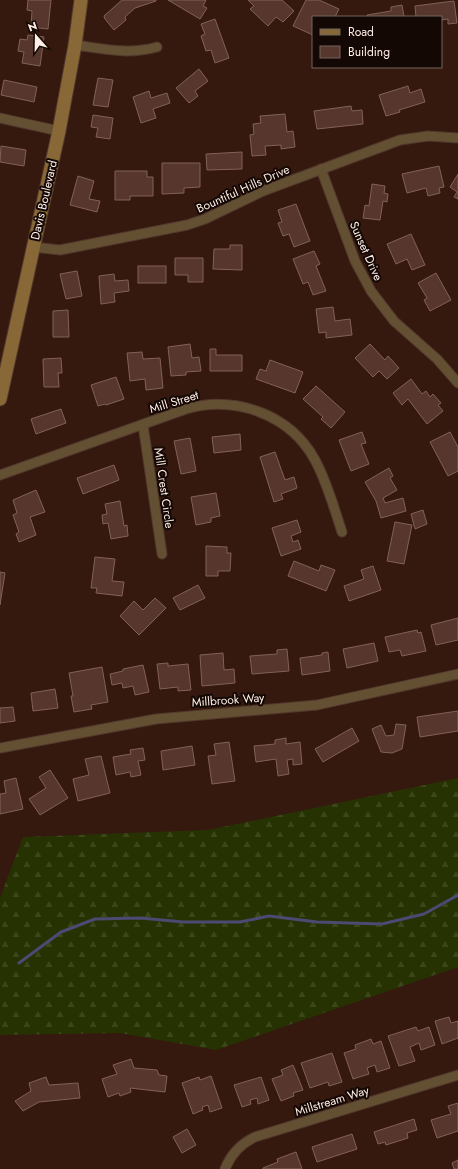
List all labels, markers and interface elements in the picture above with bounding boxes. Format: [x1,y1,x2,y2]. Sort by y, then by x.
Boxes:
north arrow [16,16,56,56]
legend [312,16,442,68]
text: N [26,18,39,36]
text: Road [348,23,374,41]
text: Building [348,43,390,61]
street label: Davis Boulevard [26,158,62,242]
street label: Bountiful Hills Drive [194,160,292,218]
street label: Sunset Drive [345,218,387,284]
street label: Mill Street [147,386,201,418]
street label: Mill Crest Circle [149,446,179,530]
street label: Millbrook Way [191,688,266,712]
street label: Millstream Way [293,1081,372,1121]

